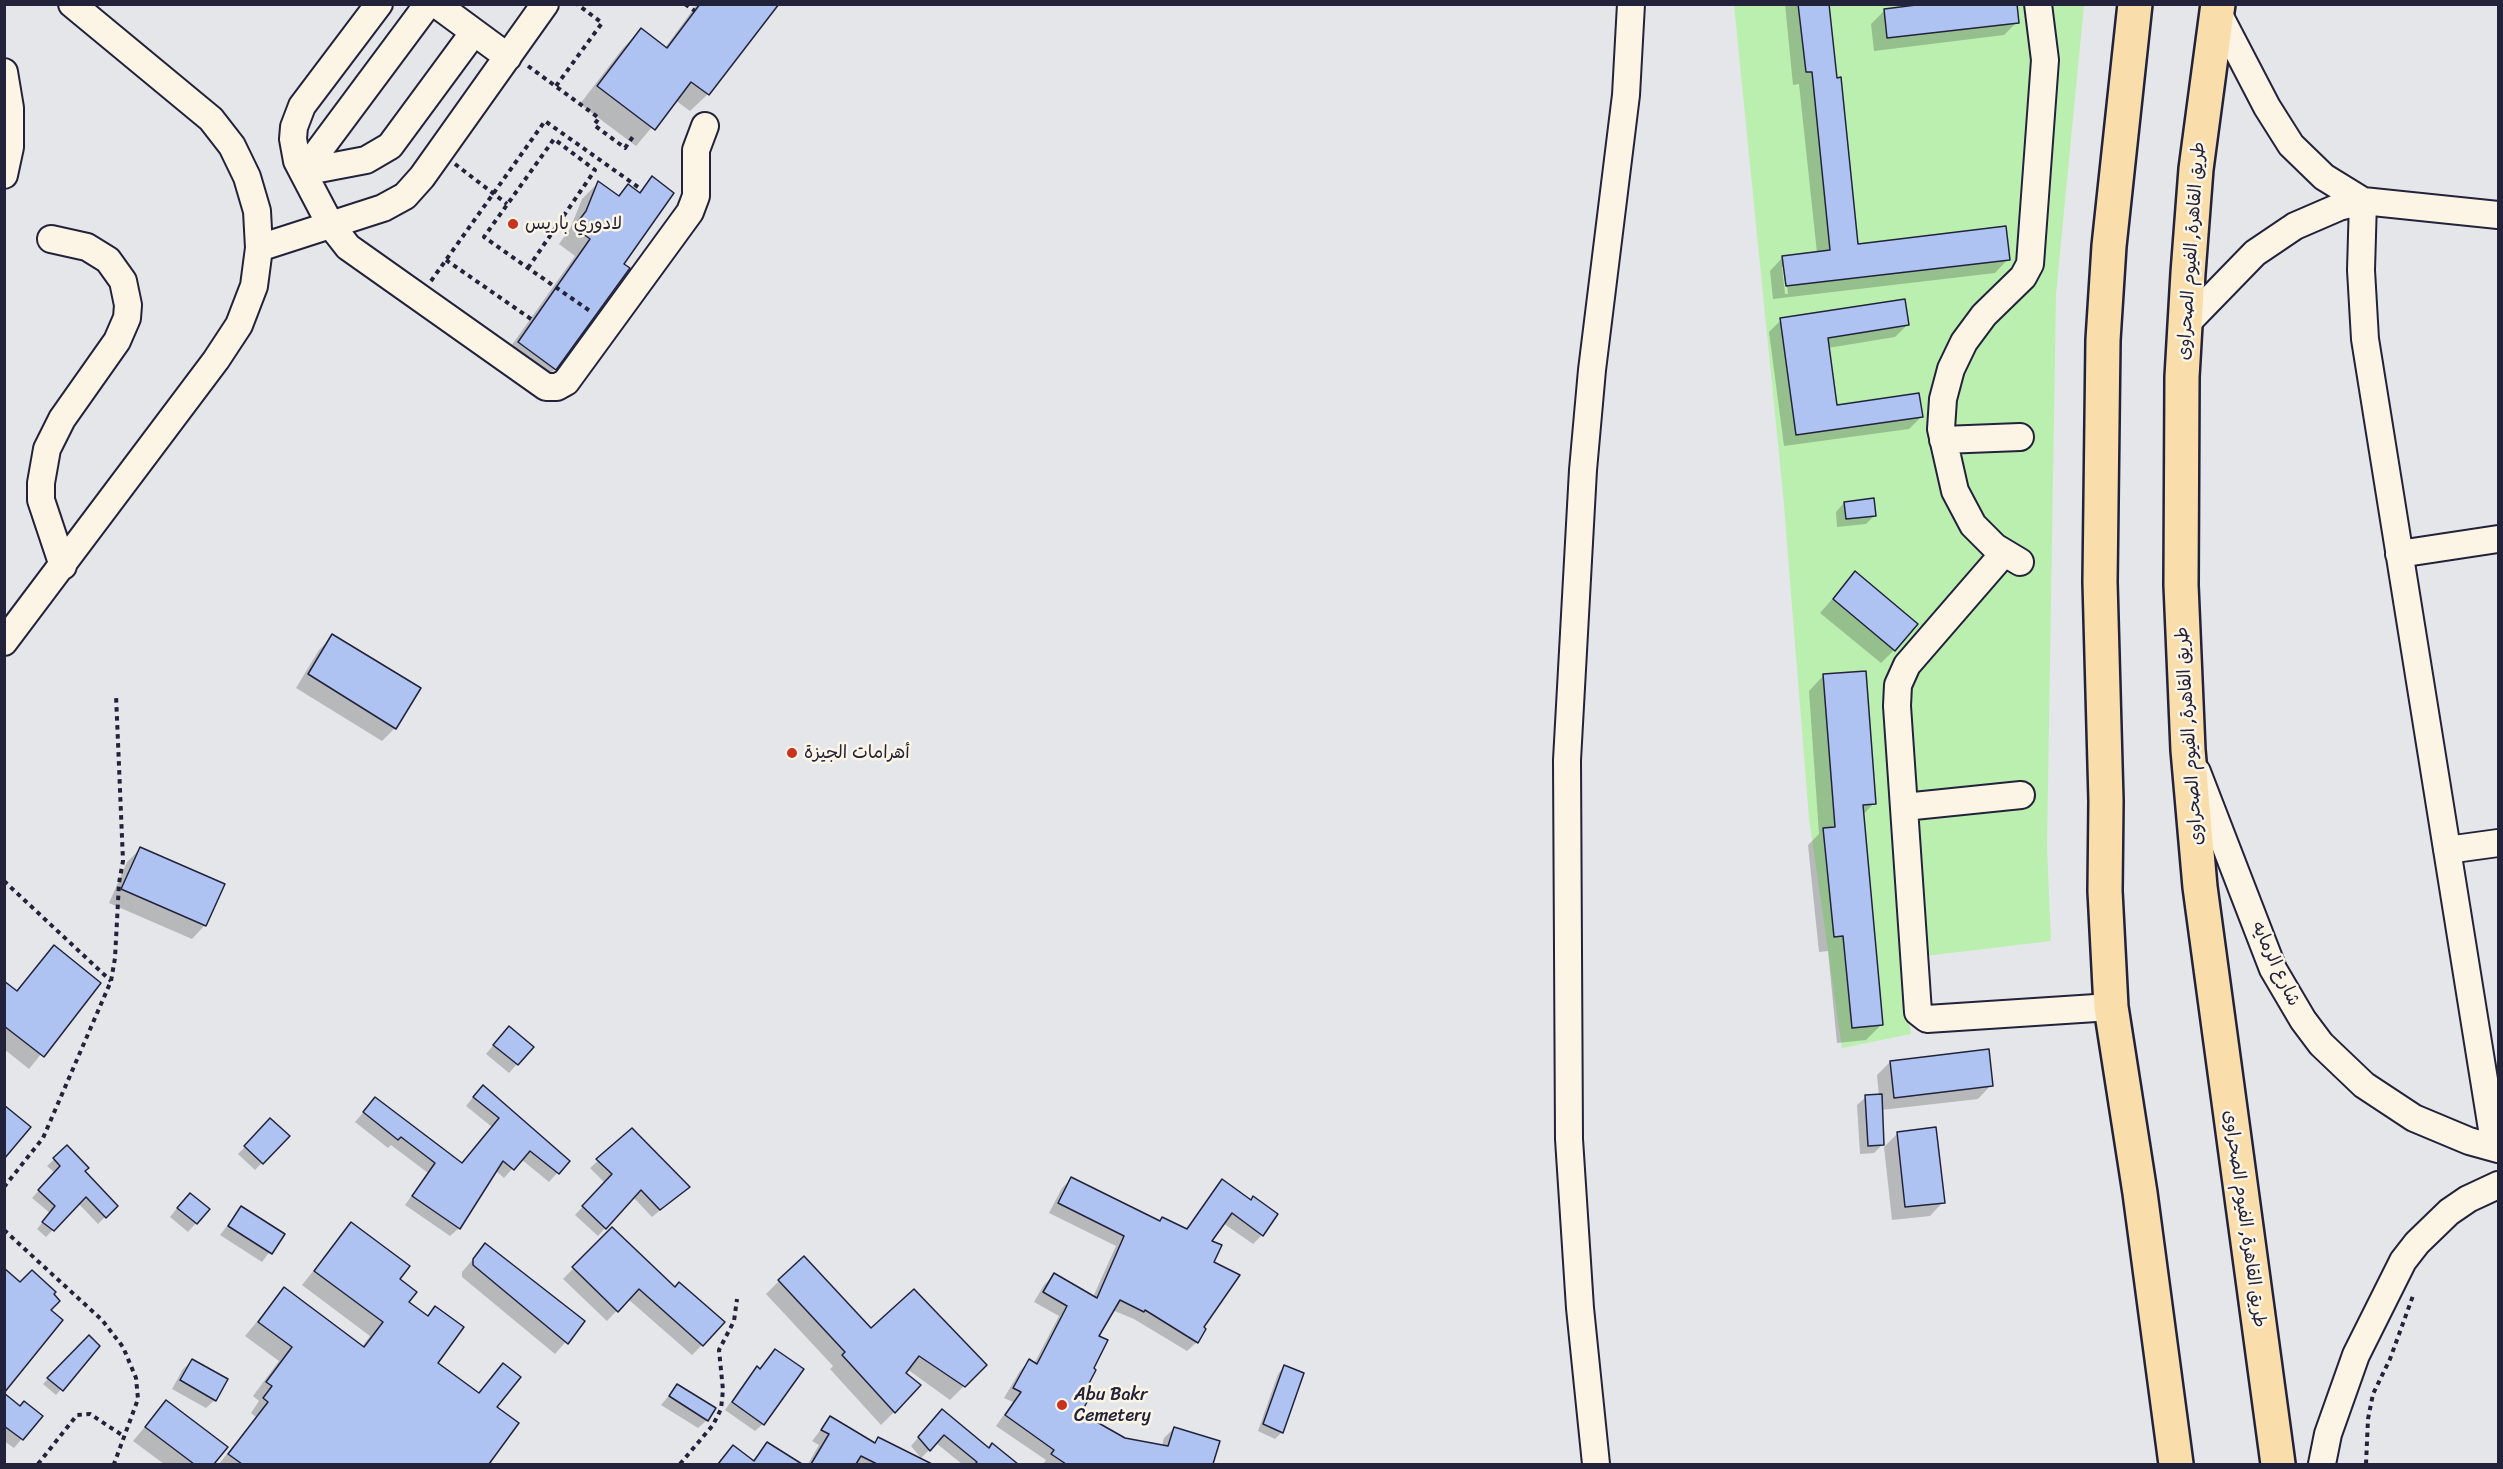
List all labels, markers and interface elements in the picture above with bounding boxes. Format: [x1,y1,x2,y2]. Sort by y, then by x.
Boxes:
street label: طريق القاهرة, الفيوم الصحراوى [2174,141,2210,361]
place label: لادوري باريس [525,213,622,235]
marker: لادوري باريس [506,217,520,231]
street label: طريق القاهرة, الفيوم الصحراوى [2172,626,2208,846]
place label: أهرامات الجيزة [804,742,910,764]
marker: أهرامات الجيزة [785,746,799,760]
street label: شارع الرمايه [2246,918,2304,1010]
street label: طريق القاهرة, الفيوم الصحراوى [2218,1109,2270,1329]
place label: Abu Bakr Cemetery [1074,1384,1151,1426]
marker: Abu Bakr Cemetery [1055,1398,1069,1412]

